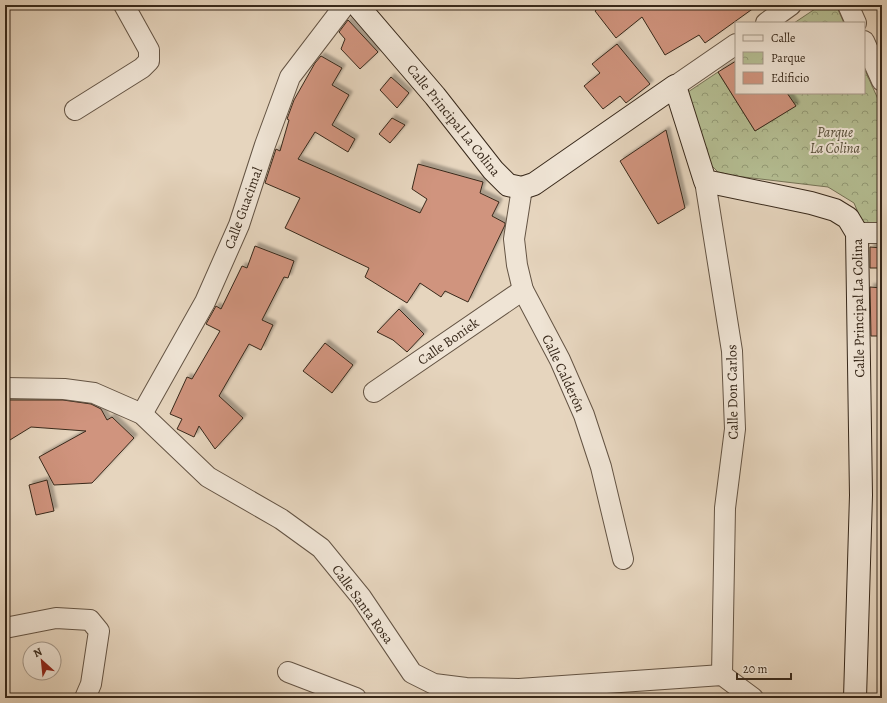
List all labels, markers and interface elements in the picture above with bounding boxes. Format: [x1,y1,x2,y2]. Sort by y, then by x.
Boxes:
legend [735,22,865,94]
text: Calle [771,30,795,46]
text: Parque [771,50,806,66]
street label: Calle Principal La Colina [402,60,505,181]
text: Edificio [771,70,809,86]
park label: Parque La Colina [810,123,861,158]
street label: Calle Guacimal [220,164,267,252]
street label: Calle Principal La Colina [848,238,869,378]
street label: Calle Boniek [414,313,483,370]
street label: Calle Calderón [537,331,590,415]
street label: Calle Don Carlos [722,344,743,440]
street label: Calle Santa Rosa [327,561,398,648]
north arrow [22,641,62,681]
text: N [31,644,45,661]
scale bar [737,655,791,681]
text: 20 m [743,661,767,677]

